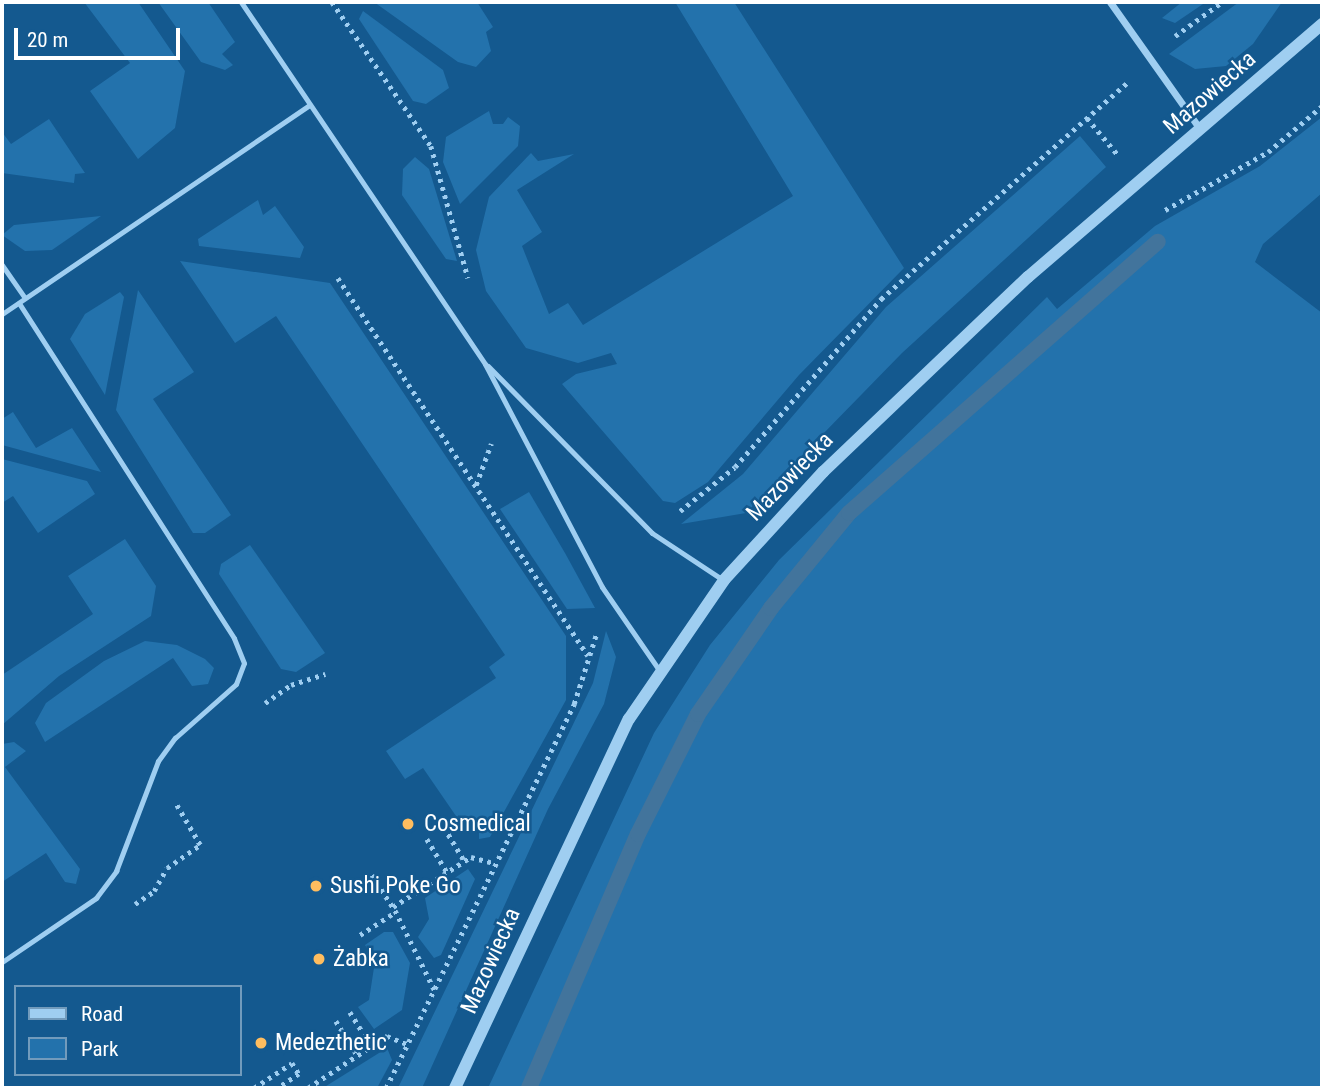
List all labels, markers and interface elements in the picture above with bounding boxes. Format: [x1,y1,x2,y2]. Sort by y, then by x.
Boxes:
scale bar [18,14,184,58]
text: 20 m [27,28,68,52]
street label: Mazowiecka [1158,46,1262,140]
street label: Mazowiecka [741,427,839,527]
place label: Cosmedical [424,810,531,838]
marker: Cosmedical [398,814,418,834]
place label: Sushi Poke Go [330,872,461,900]
marker: Sushi Poke Go [308,878,324,894]
street label: Mazowiecka [455,904,527,1018]
place label: Żabka [333,945,389,973]
marker: Żabka [311,951,327,967]
legend [14,985,242,1076]
text: Road [81,1002,123,1026]
place label: Medezthetic [275,1029,387,1057]
marker: Medezthetic [253,1035,269,1051]
text: Park [81,1037,118,1061]

